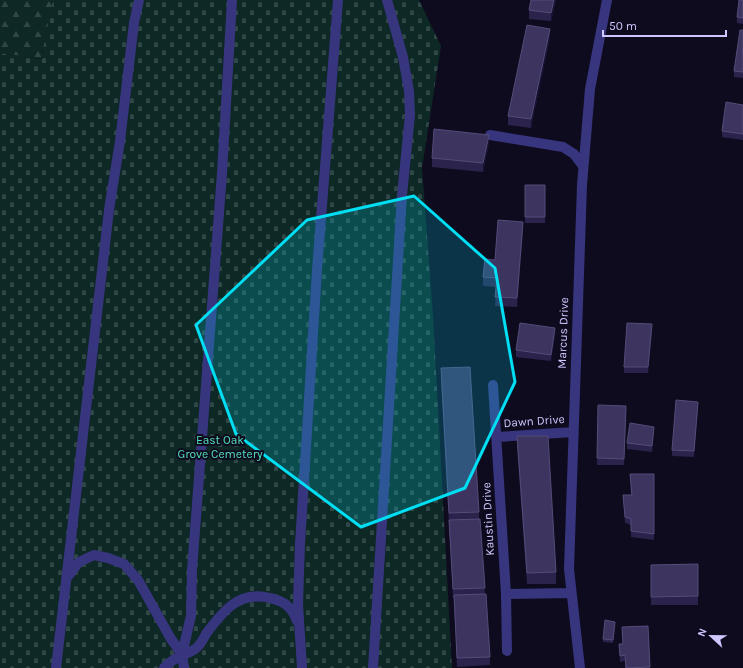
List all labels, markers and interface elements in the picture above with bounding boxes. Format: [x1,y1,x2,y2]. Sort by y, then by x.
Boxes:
scale bar [603,12,726,38]
text: 50 m [609,19,637,33]
street label: Marcus Drive [555,297,571,369]
street label: Dawn Drive [503,412,565,430]
park label: East Oak Grove Cemetery [177,433,263,461]
street label: Kaustin Drive [479,482,497,556]
north arrow [691,616,731,656]
text: N [695,626,710,639]

